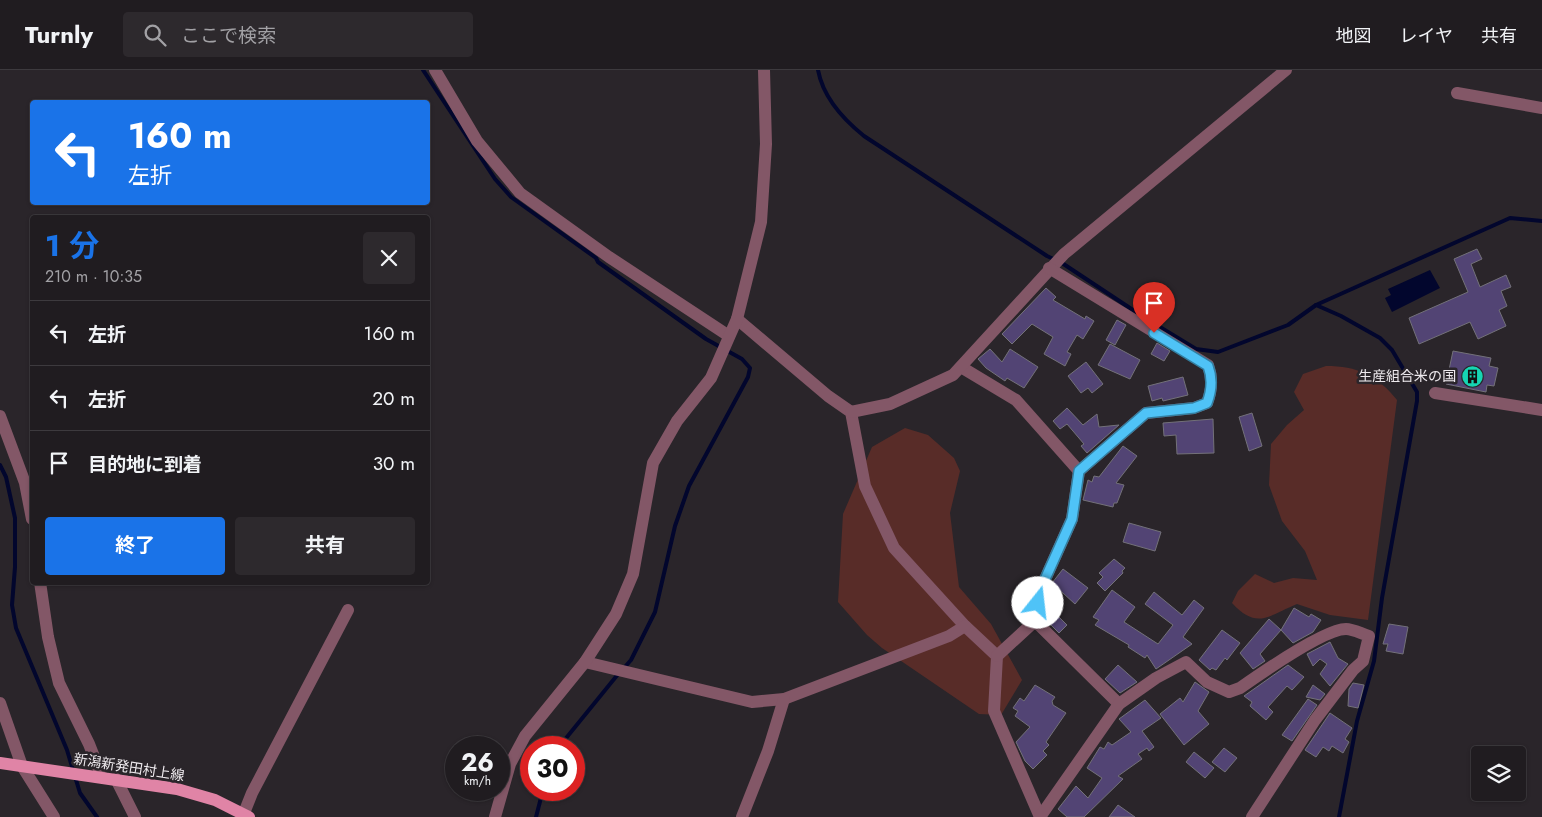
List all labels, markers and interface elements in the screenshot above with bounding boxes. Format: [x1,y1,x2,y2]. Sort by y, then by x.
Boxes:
search box [123,12,473,57]
text: Turnly [25,17,93,52]
icon: search [141,21,169,49]
text: ここで検索 [181,22,276,49]
text: 地図 [1336,23,1372,49]
text: レイヤ [1400,23,1453,49]
text: 共有 [1481,23,1517,49]
text: 160 m [128,111,232,161]
icon: left [45,120,110,185]
text: 左折 [128,159,172,191]
text: 1 分 [45,224,99,267]
button: close [363,232,415,284]
text: 210 m · 10:35 [45,265,142,288]
pin [1133,282,1175,333]
icon: arrive [1140,289,1168,317]
icon: left [45,319,73,347]
text: 160 m [364,320,415,347]
text: 左折 [88,321,126,348]
building icon: 生産組合米の国 [1460,364,1484,388]
place label: 生産組合米の国 [1358,366,1456,386]
icon: left [45,384,73,412]
text: 20 m [372,385,415,412]
text: 左折 [88,386,126,413]
icon: arrive [45,449,73,477]
text: 30 m [373,450,415,477]
text: 目的地に到着 [88,451,202,478]
button: 終了 [45,517,225,575]
button: 共有 [235,517,415,575]
position arrow [1011,576,1063,628]
speed limit sign: 30 [520,736,585,801]
text: 26 [461,744,494,780]
map controls [1471,746,1526,801]
button: layers [1471,746,1526,801]
street label: 新潟新発田村上線 [72,748,186,786]
text: km/h [464,772,491,790]

